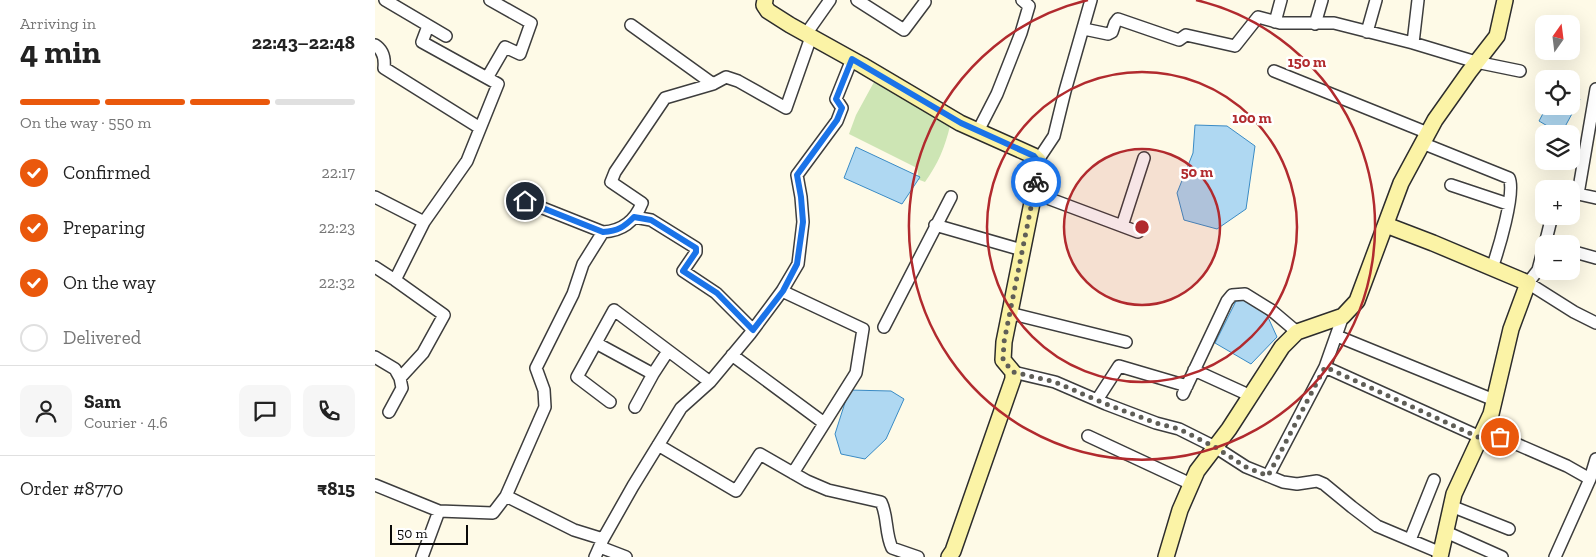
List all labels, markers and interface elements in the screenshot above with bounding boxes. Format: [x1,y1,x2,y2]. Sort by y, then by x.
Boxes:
text: Arriving in [20,14,96,33]
north arrow [1535,15,1580,60]
map controls [1535,15,1580,280]
text: 22:43–22:48 [252,31,355,54]
text: 4 min [20,33,101,71]
text: 150 m [1288,53,1326,71]
button: locate [1535,70,1580,115]
text: 100 m [1232,109,1272,127]
text: On the way · 550 m [20,113,151,132]
button: layers [1535,125,1580,170]
courier [1011,157,1061,207]
icon: check [20,159,48,187]
text: Confirmed [63,161,150,184]
text: 22:17 [322,163,355,182]
text: 50 m [1181,163,1213,181]
icon: bike [1022,168,1050,196]
pin [504,180,546,222]
button: + [1535,180,1580,225]
icon: home [511,187,539,215]
icon: check [20,214,48,242]
text: Preparing [63,216,145,239]
text: 22:23 [319,218,355,237]
centre of rings [1133,218,1151,236]
button: − [1535,235,1580,280]
icon: check [20,269,48,297]
text: On the way [63,271,156,294]
text: 22:32 [319,273,355,292]
text: Delivered [63,326,141,349]
button: person [20,385,72,437]
button: chat [239,385,291,437]
button: phone [303,385,355,437]
text: Sam [84,390,121,413]
text: Courier · 4.6 [84,413,168,432]
pin [1479,416,1521,458]
icon: bag [1486,423,1514,451]
text: Order #8770 [20,477,123,500]
text: ₹815 [317,477,355,500]
scale bar [390,522,467,545]
text: 50 m [397,525,428,542]

